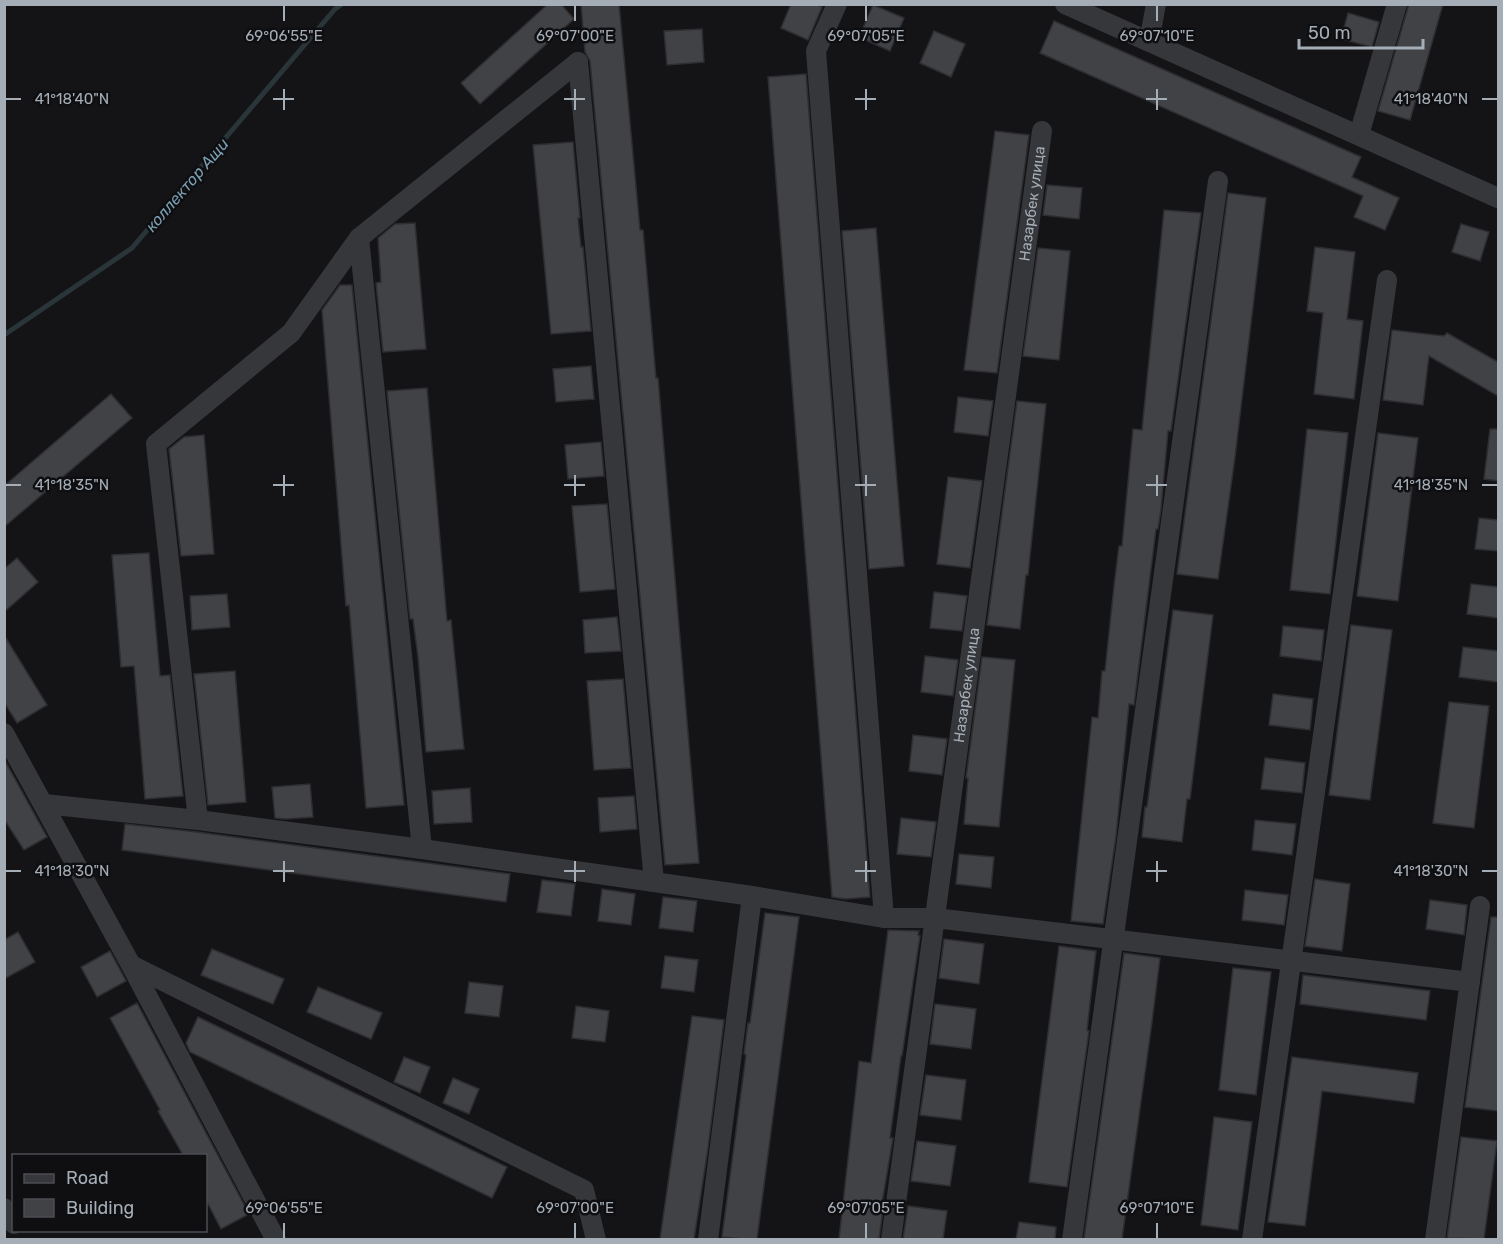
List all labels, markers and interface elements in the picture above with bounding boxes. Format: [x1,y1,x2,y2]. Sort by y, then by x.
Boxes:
scale bar [1299,12,1424,50]
text: 50 m [1308,22,1351,44]
text: 69°06'55"E [245,27,323,45]
text: 69°07'00"E [536,27,614,45]
text: 69°07'05"E [827,27,905,45]
text: 69°07'10"E [1120,27,1194,45]
text: 41°18'40"N [35,90,109,108]
text: 41°18'40"N [1394,90,1468,108]
water label: коллектор Ащи [141,134,233,236]
street label: Назарбек улица [1015,145,1049,262]
text: 41°18'35"N [35,476,109,494]
text: 41°18'35"N [1394,476,1468,494]
street label: Назарбек улица [950,626,983,744]
text: 41°18'30"N [34,862,110,880]
text: 41°18'30"N [1393,862,1469,880]
legend [12,1154,207,1232]
text: Road [66,1167,109,1189]
text: Building [66,1197,134,1219]
text: 69°06'55"E [245,1199,323,1217]
text: 69°07'00"E [536,1199,614,1217]
text: 69°07'05"E [827,1199,905,1217]
text: 69°07'10"E [1120,1199,1194,1217]

